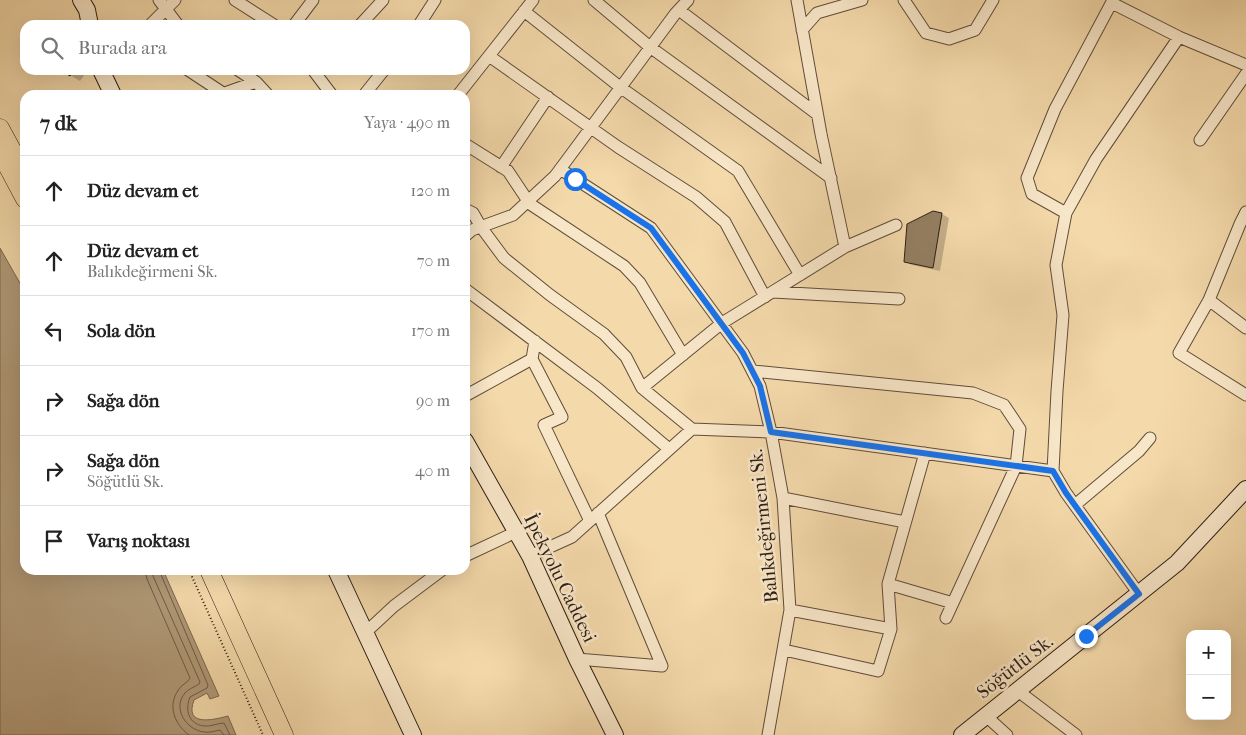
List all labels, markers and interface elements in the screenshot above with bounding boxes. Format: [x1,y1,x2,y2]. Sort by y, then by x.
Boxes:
search box [20,20,470,75]
icon: search [38,34,66,62]
text: Burada ara [78,37,167,59]
text: 7 dk [40,111,77,135]
text: Yaya · 490 m [364,113,450,132]
route start [564,168,587,191]
icon: ahead [40,177,68,205]
text: Düz devam et [87,180,198,202]
text: 120 m [411,181,450,200]
text: Düz devam et [87,240,198,262]
icon: ahead [40,247,68,275]
text: 70 m [417,251,450,270]
text: Balıkdeğirmeni Sk. [87,262,217,281]
icon: left [40,317,68,345]
text: Sola dön [87,320,155,342]
text: 170 m [411,321,450,340]
icon: right [40,387,68,415]
text: Sağa dön [87,390,160,412]
text: 90 m [416,391,450,410]
street label: Balıkdeğirmeni Sk. [745,448,783,604]
text: Sağa dön [87,450,160,472]
icon: right [40,457,68,485]
text: 40 m [415,461,450,480]
text: Söğütlü Sk. [87,472,163,491]
street label: İpekyolu Caddesi [519,510,601,646]
icon: arrive [40,527,68,555]
text: Varış noktası [87,530,190,552]
route end [1075,625,1098,648]
street label: Söğütlü Sk. [973,630,1057,704]
map controls [1186,630,1231,720]
button: + [1186,630,1231,675]
button: − [1186,675,1231,720]

